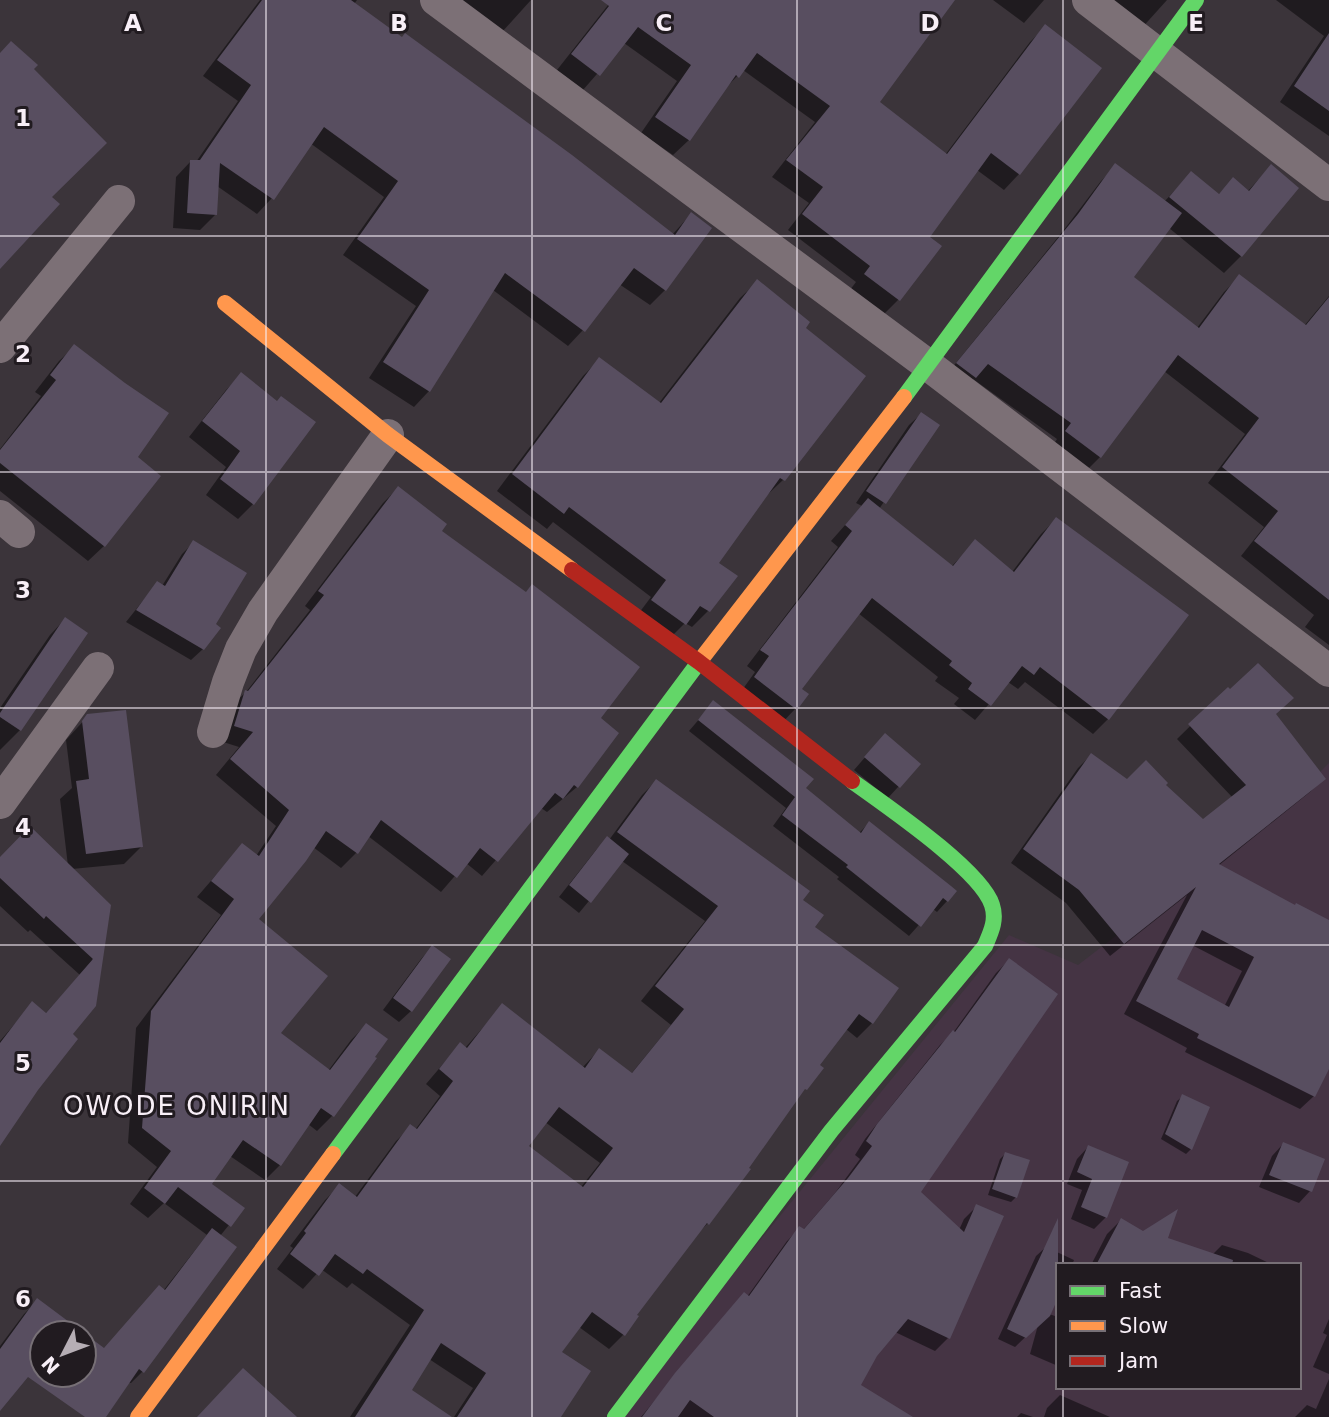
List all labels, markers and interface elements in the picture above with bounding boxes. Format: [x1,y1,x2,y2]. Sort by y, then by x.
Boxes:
text: A [124,10,142,36]
text: B [390,10,408,36]
text: C [656,10,672,36]
text: D [920,10,940,36]
text: E [1188,10,1204,36]
text: 1 [15,105,31,131]
text: 2 [15,341,31,367]
text: 3 [15,577,31,603]
text: 4 [15,814,31,840]
text: 5 [15,1050,31,1076]
district label: OWODE ONIRIN [63,1091,291,1121]
legend [1056,1263,1301,1389]
text: Fast [1119,1279,1161,1303]
text: 6 [15,1286,31,1312]
text: Slow [1119,1314,1168,1338]
north arrow [28,1319,98,1389]
text: Jam [1117,1349,1159,1373]
text: N [37,1352,64,1379]

